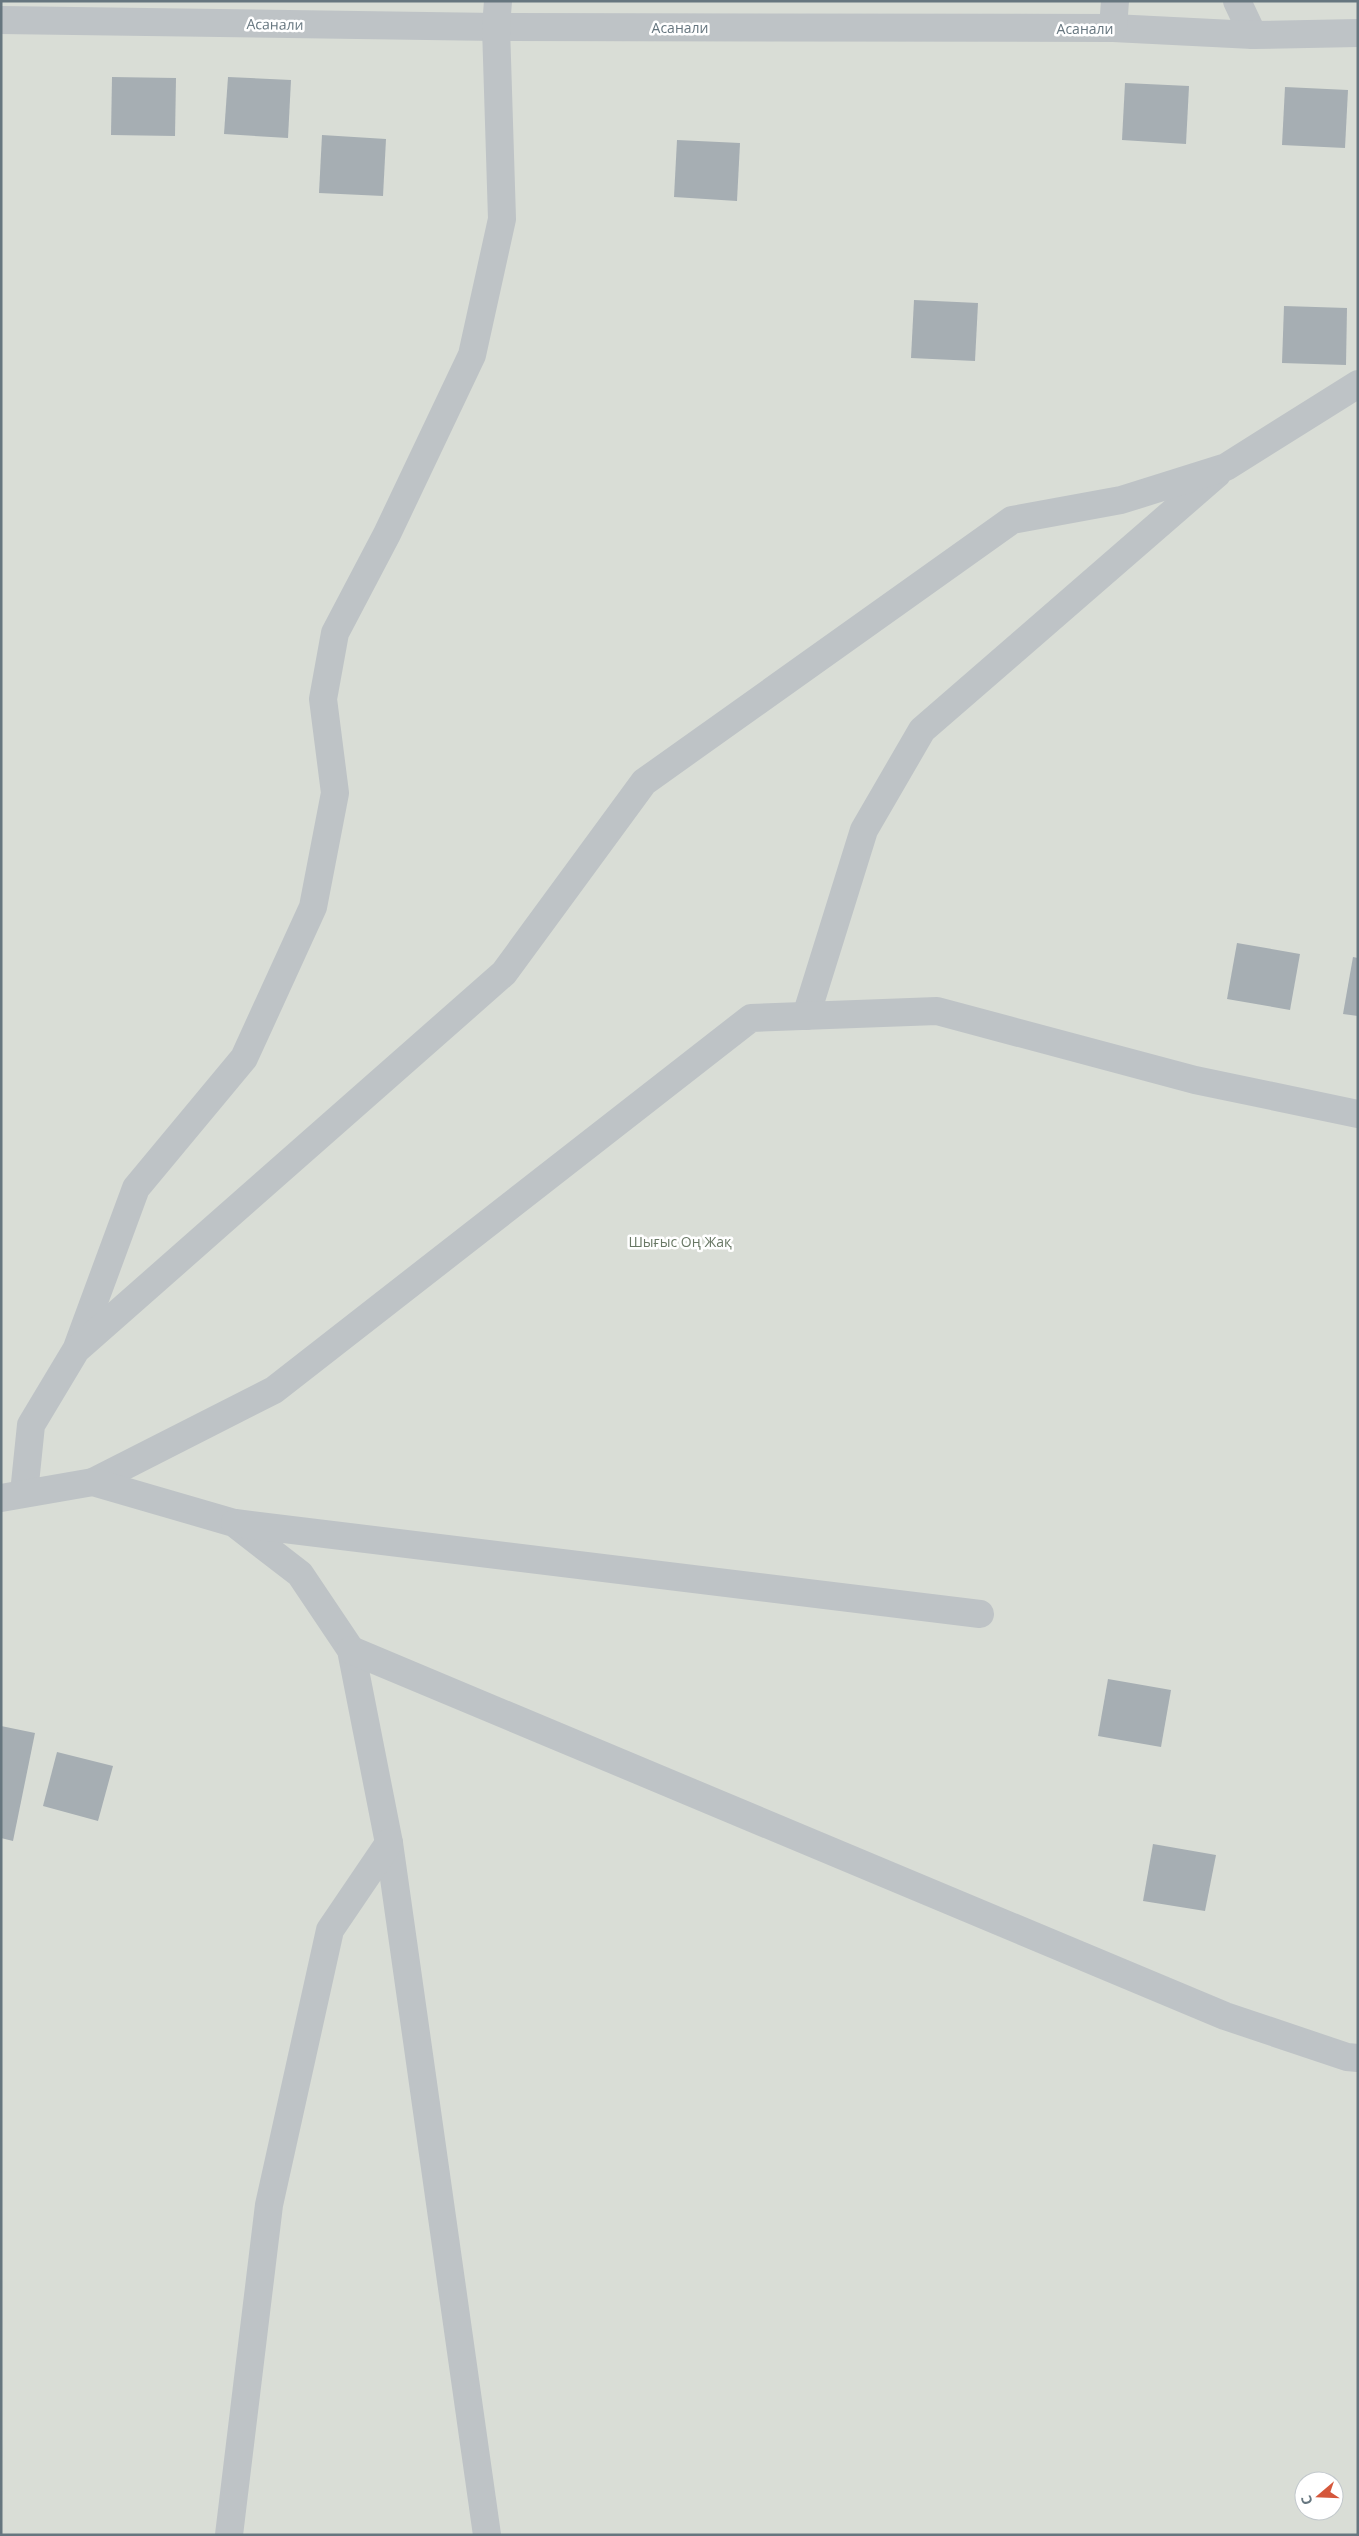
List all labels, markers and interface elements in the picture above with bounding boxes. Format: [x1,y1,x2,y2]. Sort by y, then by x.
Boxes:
street label: Асанали [246,14,304,34]
street label: Асанали [652,18,708,37]
street label: Асанали [1057,19,1113,38]
park label: Шығыс Оң Жақ [628,1232,732,1251]
north arrow [1294,2471,1344,2521]
text: С [1296,2493,1317,2508]

